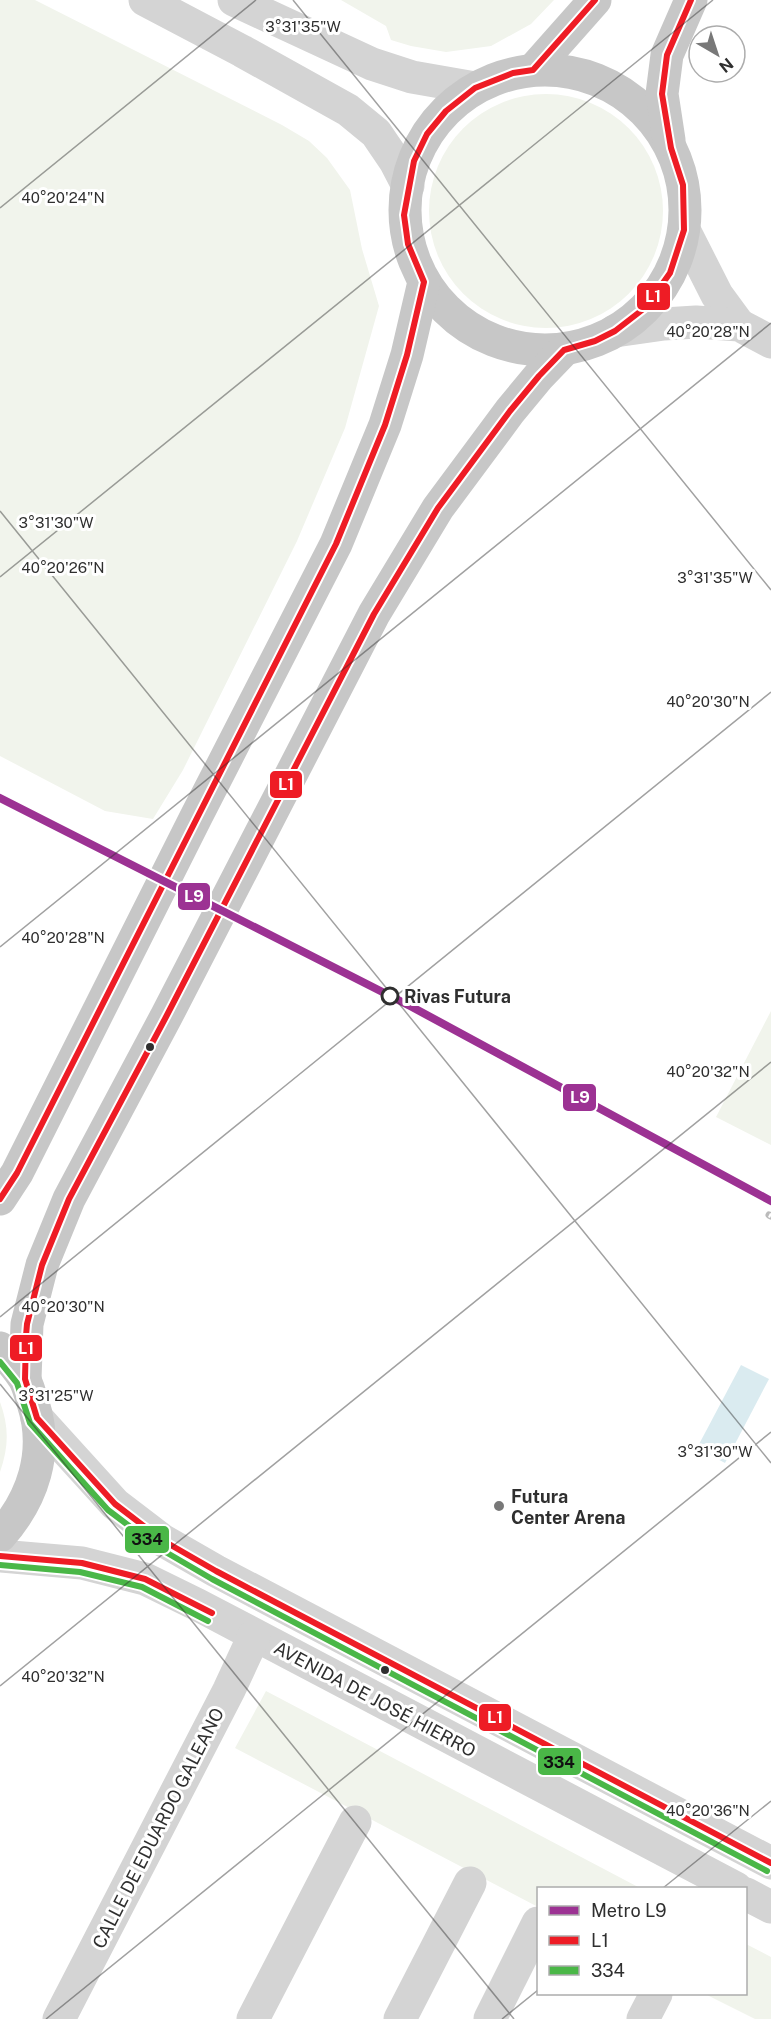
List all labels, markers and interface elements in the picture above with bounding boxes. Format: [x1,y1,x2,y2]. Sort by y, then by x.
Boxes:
text: 3°31'35"W [265,18,341,35]
north arrow [687,24,747,84]
text: N [715,54,737,77]
text: 40°20'24"N [21,189,105,206]
line badge: L1 [636,282,671,311]
text: L1 [645,287,661,306]
text: 40°20'28"N [666,323,750,340]
text: 3°31'30"W [19,514,93,531]
text: 40°20'26"N [21,559,105,576]
text: 3°31'35"W [677,569,753,586]
text: 40°20'30"N [666,693,750,710]
line badge: L1 [269,770,303,799]
text: L1 [278,775,294,794]
line badge: L9 [177,882,211,911]
text: L9 [184,887,204,906]
text: 40°20'28"N [21,929,105,946]
place label: Rivas Futura [404,986,511,1007]
marker: Rivas Futura [381,987,399,1005]
unlabelled marker [144,1041,156,1053]
text: 40°20'32"N [666,1063,750,1080]
line badge: L9 [562,1083,597,1112]
text: L9 [570,1088,590,1107]
text: 40°20'30"N [21,1298,105,1315]
line badge: L1 [9,1334,43,1362]
text: L1 [18,1339,34,1358]
text: 3°31'25"W [19,1387,93,1404]
text: 3°31'30"W [678,1443,752,1460]
place label: Futura Center Arena [511,1486,625,1528]
marker: Futura Center Arena [492,1499,506,1513]
line badge: 334 [124,1525,170,1554]
text: 334 [131,1530,163,1549]
street label: AVENIDA DE JOSÉ HIERRO [271,1636,480,1761]
unlabelled marker [379,1664,391,1676]
text: 40°20'32"N [21,1668,105,1685]
line badge: L1 [478,1703,512,1732]
street label: CALLE DE EDUARDO GALEANO [88,1704,228,1952]
text: L1 [487,1708,503,1727]
line badge: 334 [537,1747,582,1776]
text: 334 [543,1753,575,1772]
text: 40°20'36"N [666,1802,750,1819]
legend [537,1887,747,1995]
text: Metro L9 [591,1900,667,1921]
text: L1 [591,1930,609,1951]
text: 334 [591,1960,625,1981]

